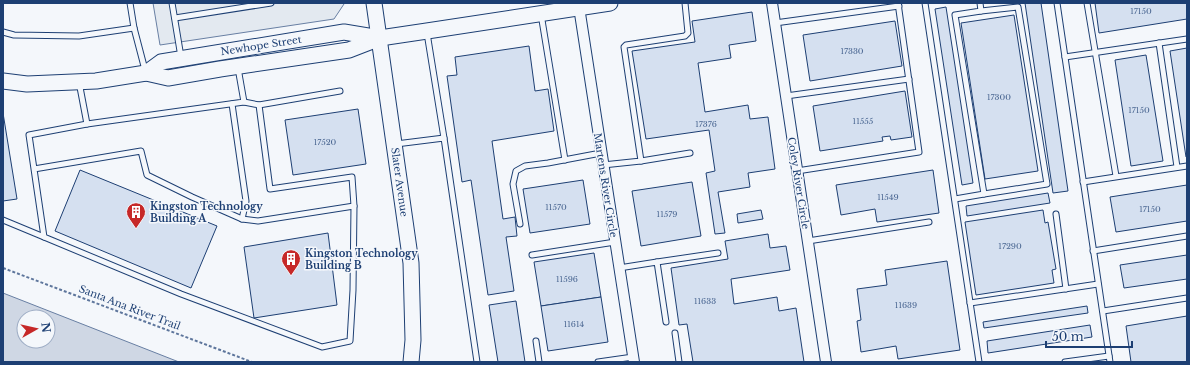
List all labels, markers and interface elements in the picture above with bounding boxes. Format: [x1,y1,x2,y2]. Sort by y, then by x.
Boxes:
house number: 17150 [1130,6,1152,16]
street label: Newhope Street [220,33,303,58]
house number: 17330 [840,46,864,56]
house number: 17300 [987,92,1011,102]
house number: 17150 [1128,105,1150,115]
house number: 11555 [853,116,874,126]
house number: 17376 [695,119,717,129]
street label: Martens River Circle [591,132,620,239]
street label: Coley River Circle [785,136,812,230]
house number: 17520 [314,137,337,147]
street label: Slater Avenue [388,147,411,218]
house number: 11549 [877,192,899,202]
place label: Kingston Technology Building A [150,200,263,225]
building icon: Kingston Technology Building A [125,201,147,229]
house number: 11570 [545,202,567,212]
house number: 17150 [1139,204,1161,214]
house number: 11579 [657,209,677,219]
house number: 17290 [998,241,1022,251]
place label: Kingston Technology Building B [305,247,418,272]
building icon: Kingston Technology Building B [280,248,302,276]
house number: 11596 [556,274,578,284]
street label: Santa Ana River Trail [77,282,182,333]
house number: 11633 [694,296,716,306]
house number: 11639 [895,300,917,310]
north arrow [16,309,56,349]
house number: 11614 [564,319,585,329]
text: N [38,322,54,334]
scale bar [1046,323,1132,349]
text: 50 m [1052,329,1084,344]

